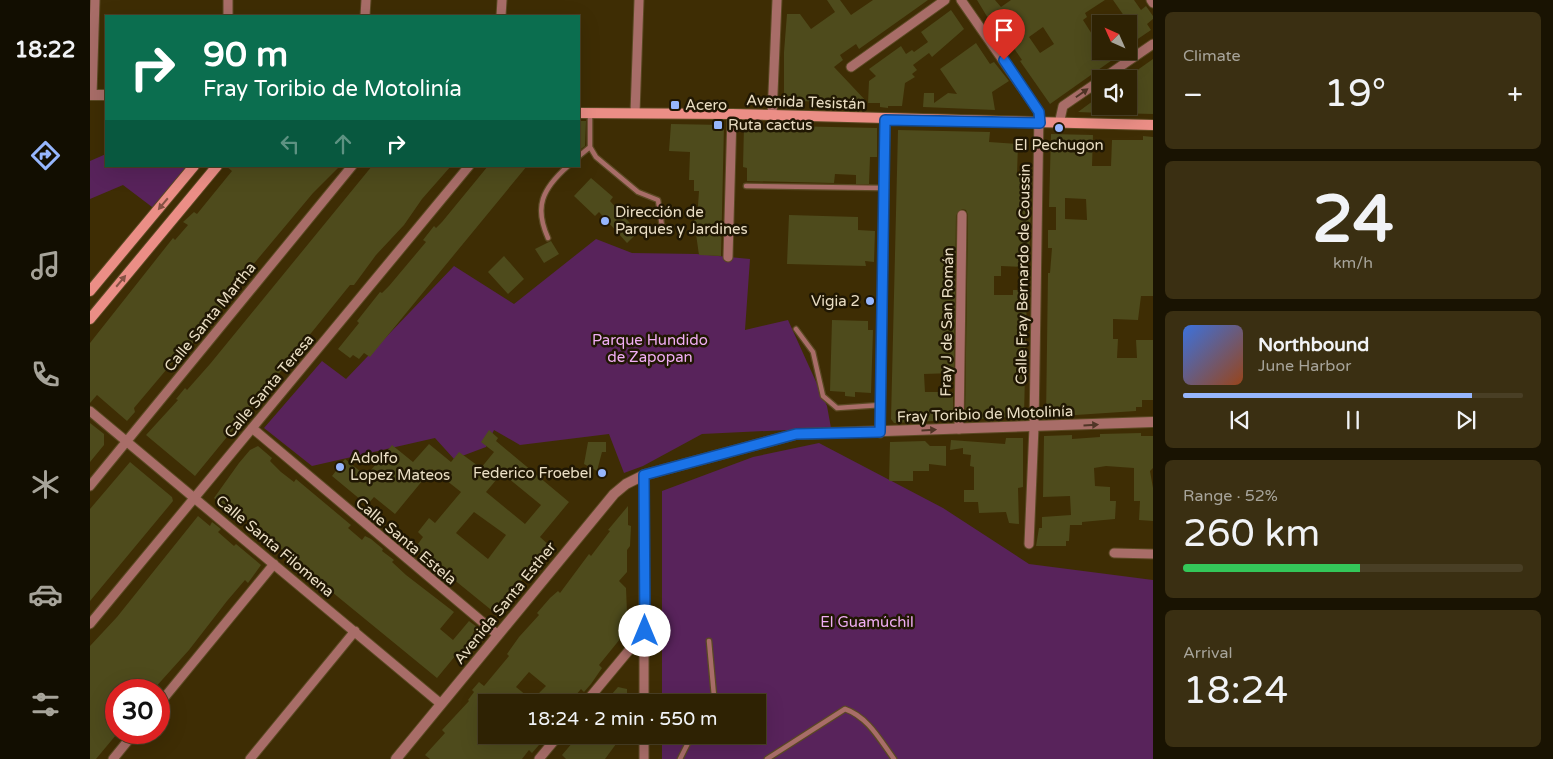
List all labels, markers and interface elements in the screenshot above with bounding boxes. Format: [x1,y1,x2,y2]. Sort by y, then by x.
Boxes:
pin [983,9,1025,60]
north arrow [1092,15,1138,60]
map controls [1092,15,1137,115]
icon: arrive [990,16,1018,44]
text: 90 m [203,34,288,76]
icon: right [120,35,185,100]
text: 18:22 [15,37,75,63]
text: Climate [1183,46,1241,66]
button: sound [1092,70,1137,115]
text: 19° [1324,71,1386,117]
text: Fray Toribio de Motolinía [203,76,462,102]
text: − [1183,78,1203,112]
text: + [1507,78,1523,112]
one-way arrow [1075,88,1089,98]
street label: Avenida Tesistán [746,91,866,113]
place label: Acero [685,96,727,114]
marker: Acero [669,99,681,111]
place label: Ruta cactus [728,116,812,134]
marker: Ruta cactus [712,119,724,131]
marker: El Pechugon [1053,122,1065,134]
icon: left [276,130,304,158]
icon: ahead [329,130,357,158]
icon: right [382,130,410,158]
place label: El Pechugon [1014,136,1104,154]
icon: directions [28,138,63,173]
street label: Calle Fray Bernardo de Coussin [1012,163,1034,385]
text: 24 [1312,181,1394,260]
one-way arrow [157,197,168,210]
place label: Dirección de Parques y Jardines [615,203,748,238]
marker: Dirección de Parques y Jardines [599,215,611,227]
street label: Fray J de San Román [937,247,957,397]
icon: music [28,248,63,283]
text: km/h [1333,253,1373,273]
street label: Calle Santa Martha [160,259,260,375]
one-way arrow [116,275,127,288]
place label: Vigia 2 [811,292,860,310]
marker: Vigia 2 [864,295,876,307]
street label: Calle Santa Teresa [220,331,318,441]
park label: Parque Hundido de Zapopan [592,331,708,366]
text: Northbound [1258,334,1369,356]
text: June Harbor [1258,356,1351,376]
icon: phone [28,357,63,392]
street label: Fray Toribio de Motolinía [897,402,1073,426]
icon: previous [1226,406,1254,434]
icon: pause [1339,406,1367,434]
icon: next [1452,406,1480,434]
one-way arrow [1084,420,1100,428]
one-way arrow [921,426,937,434]
place label: Adolfo Lopez Mateos [350,449,450,484]
marker: Adolfo Lopez Mateos [334,461,346,473]
place label: Federico Froebel [473,464,592,482]
icon: climate [28,467,63,502]
marker: Federico Froebel [596,467,608,479]
text: Range · 52% [1183,486,1278,506]
street label: Calle Santa Filomena [212,491,338,601]
street label: Calle Santa Estela [352,494,460,588]
text: 260 km [1183,511,1320,557]
street label: Avenida Santa Esther [450,538,560,668]
icon: car [28,577,63,612]
position arrow [618,604,670,656]
park label: El Guamúchil [820,613,914,631]
text: Arrival [1183,643,1232,663]
text: 18:24 [1183,668,1288,714]
speed limit sign: 30 [105,679,170,744]
icon: filters [28,687,63,722]
text: 18:24 · 2 min · 550 m [526,708,718,730]

